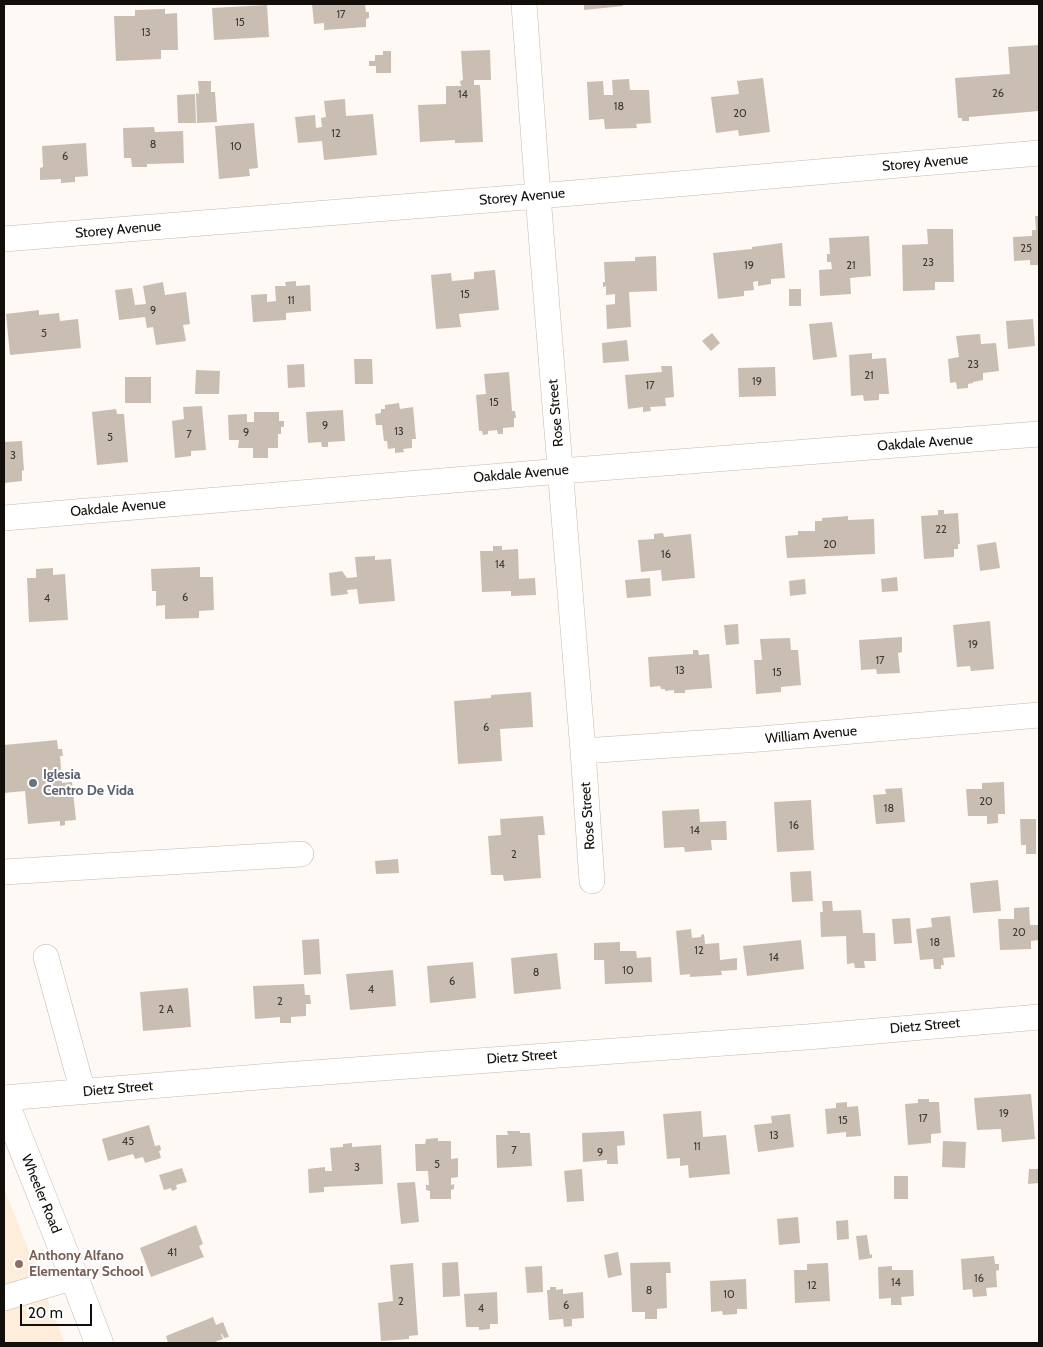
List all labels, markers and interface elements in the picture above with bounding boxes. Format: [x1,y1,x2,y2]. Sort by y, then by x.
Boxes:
house number: 17 [336,8,346,22]
house number: 15 [235,16,245,30]
house number: 13 [141,26,151,40]
house number: 26 [992,87,1004,101]
house number: 14 [458,88,468,102]
house number: 18 [614,100,624,114]
house number: 20 [733,107,747,121]
house number: 12 [331,127,341,141]
house number: 8 [150,138,156,152]
house number: 10 [230,140,242,154]
house number: 6 [62,150,68,164]
street label: Storey Avenue [881,151,969,175]
street label: Storey Avenue [478,185,566,209]
street label: Storey Avenue [74,218,162,242]
house number: 25 [1020,242,1032,256]
house number: 23 [922,256,934,270]
house number: 19 [744,259,754,273]
house number: 21 [846,259,856,273]
house number: 15 [460,288,470,302]
house number: 11 [287,294,295,308]
house number: 9 [150,304,156,318]
house number: 5 [41,327,47,341]
house number: 23 [967,358,979,372]
house number: 21 [864,369,874,383]
house number: 19 [752,375,762,389]
street label: Rose Street [545,378,567,448]
house number: 17 [645,379,655,393]
house number: 15 [489,396,499,410]
house number: 9 [322,419,328,433]
house number: 13 [394,425,404,439]
house number: 9 [243,426,249,440]
house number: 7 [186,428,192,442]
house number: 5 [107,431,113,445]
street label: Oakdale Avenue [877,431,973,455]
house number: 3 [10,449,16,463]
street label: Oakdale Avenue [473,461,569,487]
street label: Oakdale Avenue [70,495,166,521]
house number: 22 [935,523,947,537]
house number: 20 [823,538,837,552]
house number: 16 [661,548,671,562]
house number: 14 [495,558,505,572]
house number: 6 [182,591,188,605]
house number: 4 [44,592,50,606]
house number: 19 [968,638,978,652]
house number: 17 [875,654,885,668]
house number: 13 [675,664,685,678]
house number: 15 [772,666,782,680]
house number: 6 [483,721,489,735]
street label: William Avenue [764,723,858,747]
place label: Iglesia Centro De Vida [43,767,134,800]
marker: Iglesia Centro De Vida [27,777,39,789]
street label: Rose Street [577,782,599,850]
house number: 20 [979,795,993,809]
house number: 18 [884,802,894,816]
house number: 16 [789,819,799,833]
house number: 14 [690,824,700,838]
house number: 2 [511,848,517,862]
house number: 20 [1012,926,1026,940]
house number: 18 [930,936,940,950]
house number: 12 [694,944,704,958]
house number: 14 [769,951,779,965]
house number: 10 [622,964,634,978]
house number: 8 [533,966,539,980]
house number: 6 [449,975,455,989]
house number: 4 [368,983,374,997]
house number: 2 [277,995,283,1009]
house number: 2 A [158,1003,174,1017]
street label: Dietz Street [889,1015,961,1037]
street label: Dietz Street [486,1046,558,1068]
street label: Dietz Street [82,1078,154,1100]
house number: 19 [999,1107,1009,1121]
house number: 17 [918,1112,928,1126]
house number: 15 [838,1114,848,1128]
house number: 13 [769,1129,779,1143]
house number: 45 [122,1135,134,1149]
house number: 11 [693,1140,701,1154]
house number: 7 [511,1144,517,1158]
house number: 9 [597,1146,603,1160]
street label: Wheeler Road [18,1152,64,1236]
house number: 5 [434,1158,440,1172]
house number: 3 [354,1161,360,1175]
house number: 41 [167,1246,177,1260]
place label: Anthony Alfano Elementary School [29,1248,144,1280]
marker: Anthony Alfano Elementary School [13,1258,25,1270]
house number: 16 [974,1272,984,1286]
house number: 14 [891,1276,901,1290]
house number: 12 [807,1279,817,1293]
house number: 8 [646,1284,652,1298]
house number: 10 [723,1288,735,1302]
scale bar [22,1294,95,1326]
house number: 2 [398,1295,404,1309]
house number: 6 [563,1299,569,1313]
house number: 4 [478,1302,484,1316]
text: 20 m [28,1304,63,1322]

